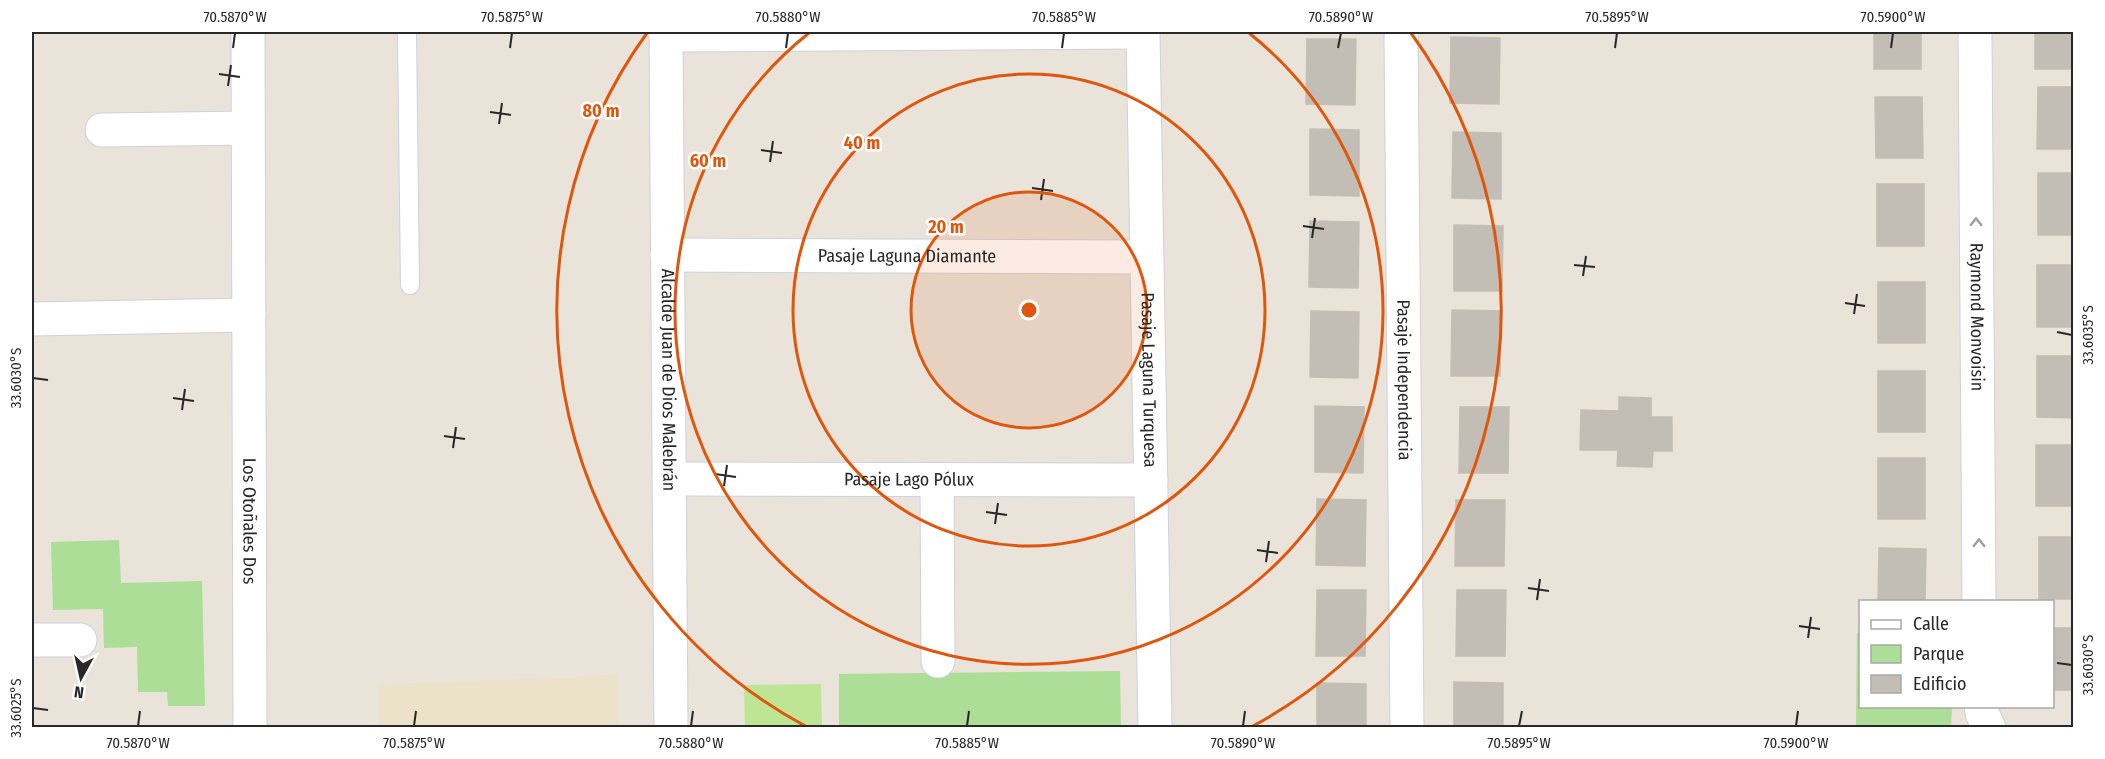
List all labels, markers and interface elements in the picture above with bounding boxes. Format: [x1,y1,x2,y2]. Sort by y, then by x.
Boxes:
text: 70.5870°W [203,8,267,26]
text: 70.5875°W [481,8,543,26]
text: 70.5880°W [755,8,821,26]
text: 70.5885°W [1032,8,1096,26]
text: 70.5890°W [1309,8,1373,26]
text: 70.5895°W [1585,8,1649,26]
text: 70.5900°W [1861,8,1925,26]
text: 80 m [583,100,619,122]
text: 40 m [844,132,880,154]
text: 60 m [690,150,726,172]
text: 20 m [927,216,964,238]
one-way arrow [1970,218,1982,227]
street label: Raymond Monvoisin [1965,243,1989,391]
street label: Pasaje Laguna Diamante [818,245,996,267]
street label: Alcalde Juan de Dios Malebrán [657,269,680,491]
street label: Pasaje Laguna Turquesa [1136,292,1162,468]
street label: Pasaje Independencia [1392,299,1416,461]
centre of rings [1019,300,1039,320]
text: 33.6035°S [2079,305,2097,365]
text: 33.6030°S [7,348,25,408]
street label: Los Otoñales Dos [238,458,261,585]
street label: Pasaje Lago Pólux [844,468,974,491]
one-way arrow [1973,539,1985,548]
legend [1859,600,2054,708]
text: Calle [1913,613,1949,635]
text: 33.6030°S [2079,635,2097,695]
text: Parque [1913,643,1964,665]
north arrow [51,648,111,708]
text: Edificio [1913,673,1966,695]
text: 33.6025°S [7,678,25,738]
text: N [73,682,85,702]
text: 70.5870°W [106,734,170,752]
text: 70.5875°W [383,734,445,752]
text: 70.5880°W [658,734,724,752]
text: 70.5885°W [935,734,999,752]
text: 70.5890°W [1211,734,1275,752]
text: 70.5895°W [1487,734,1551,752]
text: 70.5900°W [1764,734,1828,752]

